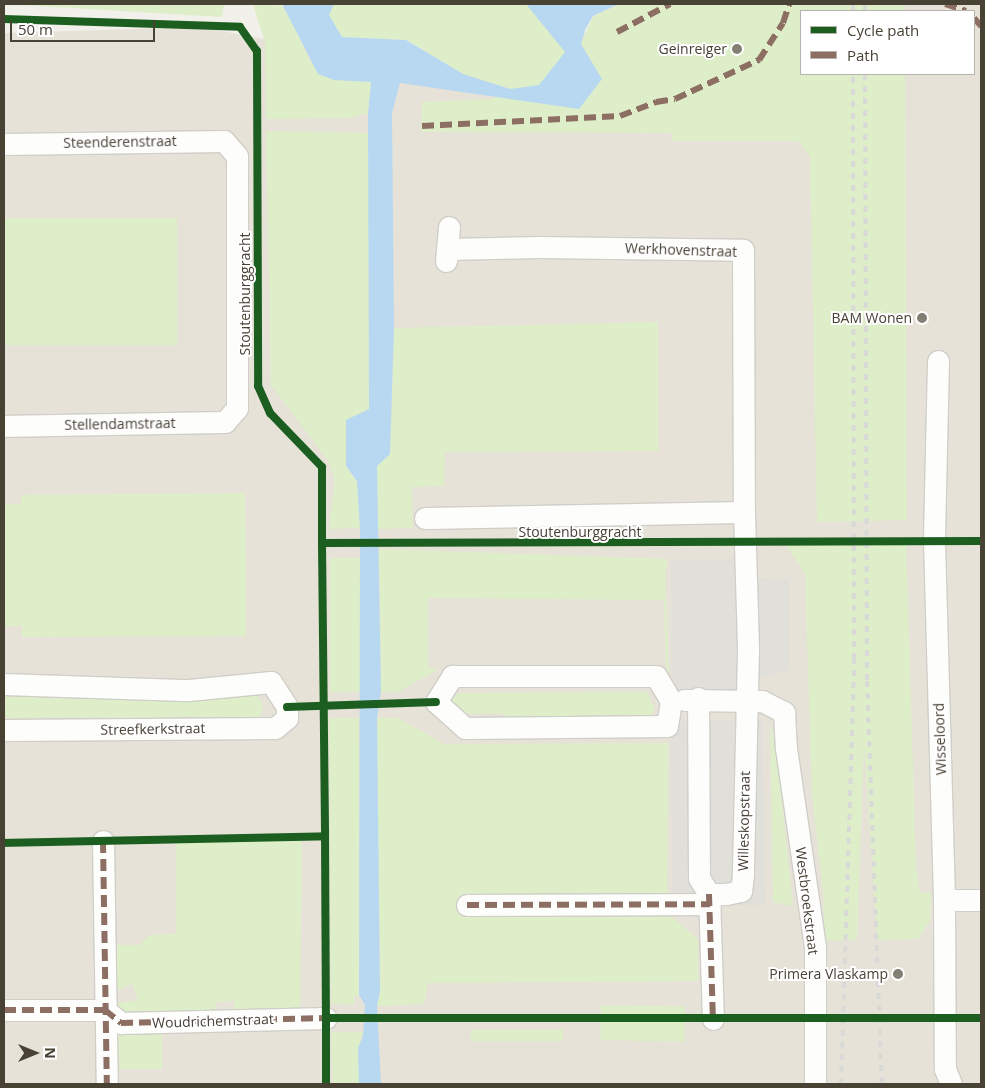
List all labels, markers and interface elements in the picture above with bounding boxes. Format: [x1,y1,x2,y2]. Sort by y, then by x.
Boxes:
scale bar [12,10,158,42]
legend [800,10,975,75]
text: 50 m [18,19,53,39]
text: Cycle path [847,20,919,40]
place label: Geinreiger [659,41,727,57]
marker: Geinreiger [731,43,743,55]
text: Path [847,45,879,65]
street label: Steenderenstraat [63,133,177,151]
street label: Stoutenburggracht [237,233,253,355]
street label: Werkhovenstraat [625,240,737,260]
place label: BAM Wonen [831,310,912,326]
marker: BAM Wonen [916,312,928,324]
street label: Stellendamstraat [64,415,176,433]
street label: Stoutenburggracht [519,524,641,540]
street label: Wisseloord [930,703,950,775]
street label: Streefkerkstraat [100,720,206,738]
street label: Willeskopstraat [735,771,753,871]
street label: Westbroekstraat [792,846,822,956]
place label: Primera Vlaskamp [769,966,888,982]
marker: Primera Vlaskamp [892,968,904,980]
street label: Woudrichemstraat [152,1010,274,1032]
north arrow [10,1028,60,1078]
text: N [41,1047,60,1059]

